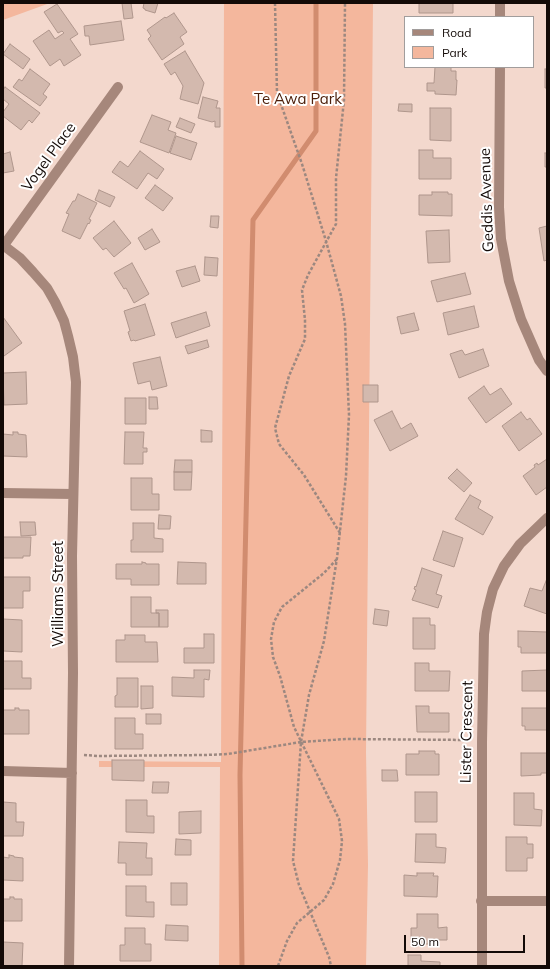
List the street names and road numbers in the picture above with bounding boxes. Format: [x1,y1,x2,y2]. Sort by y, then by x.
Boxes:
street label: Vogel Place [18,119,80,195]
street label: Geddis Avenue [476,148,498,252]
street label: Williams Street [49,541,67,647]
street label: Lister Crescent [457,681,477,783]

